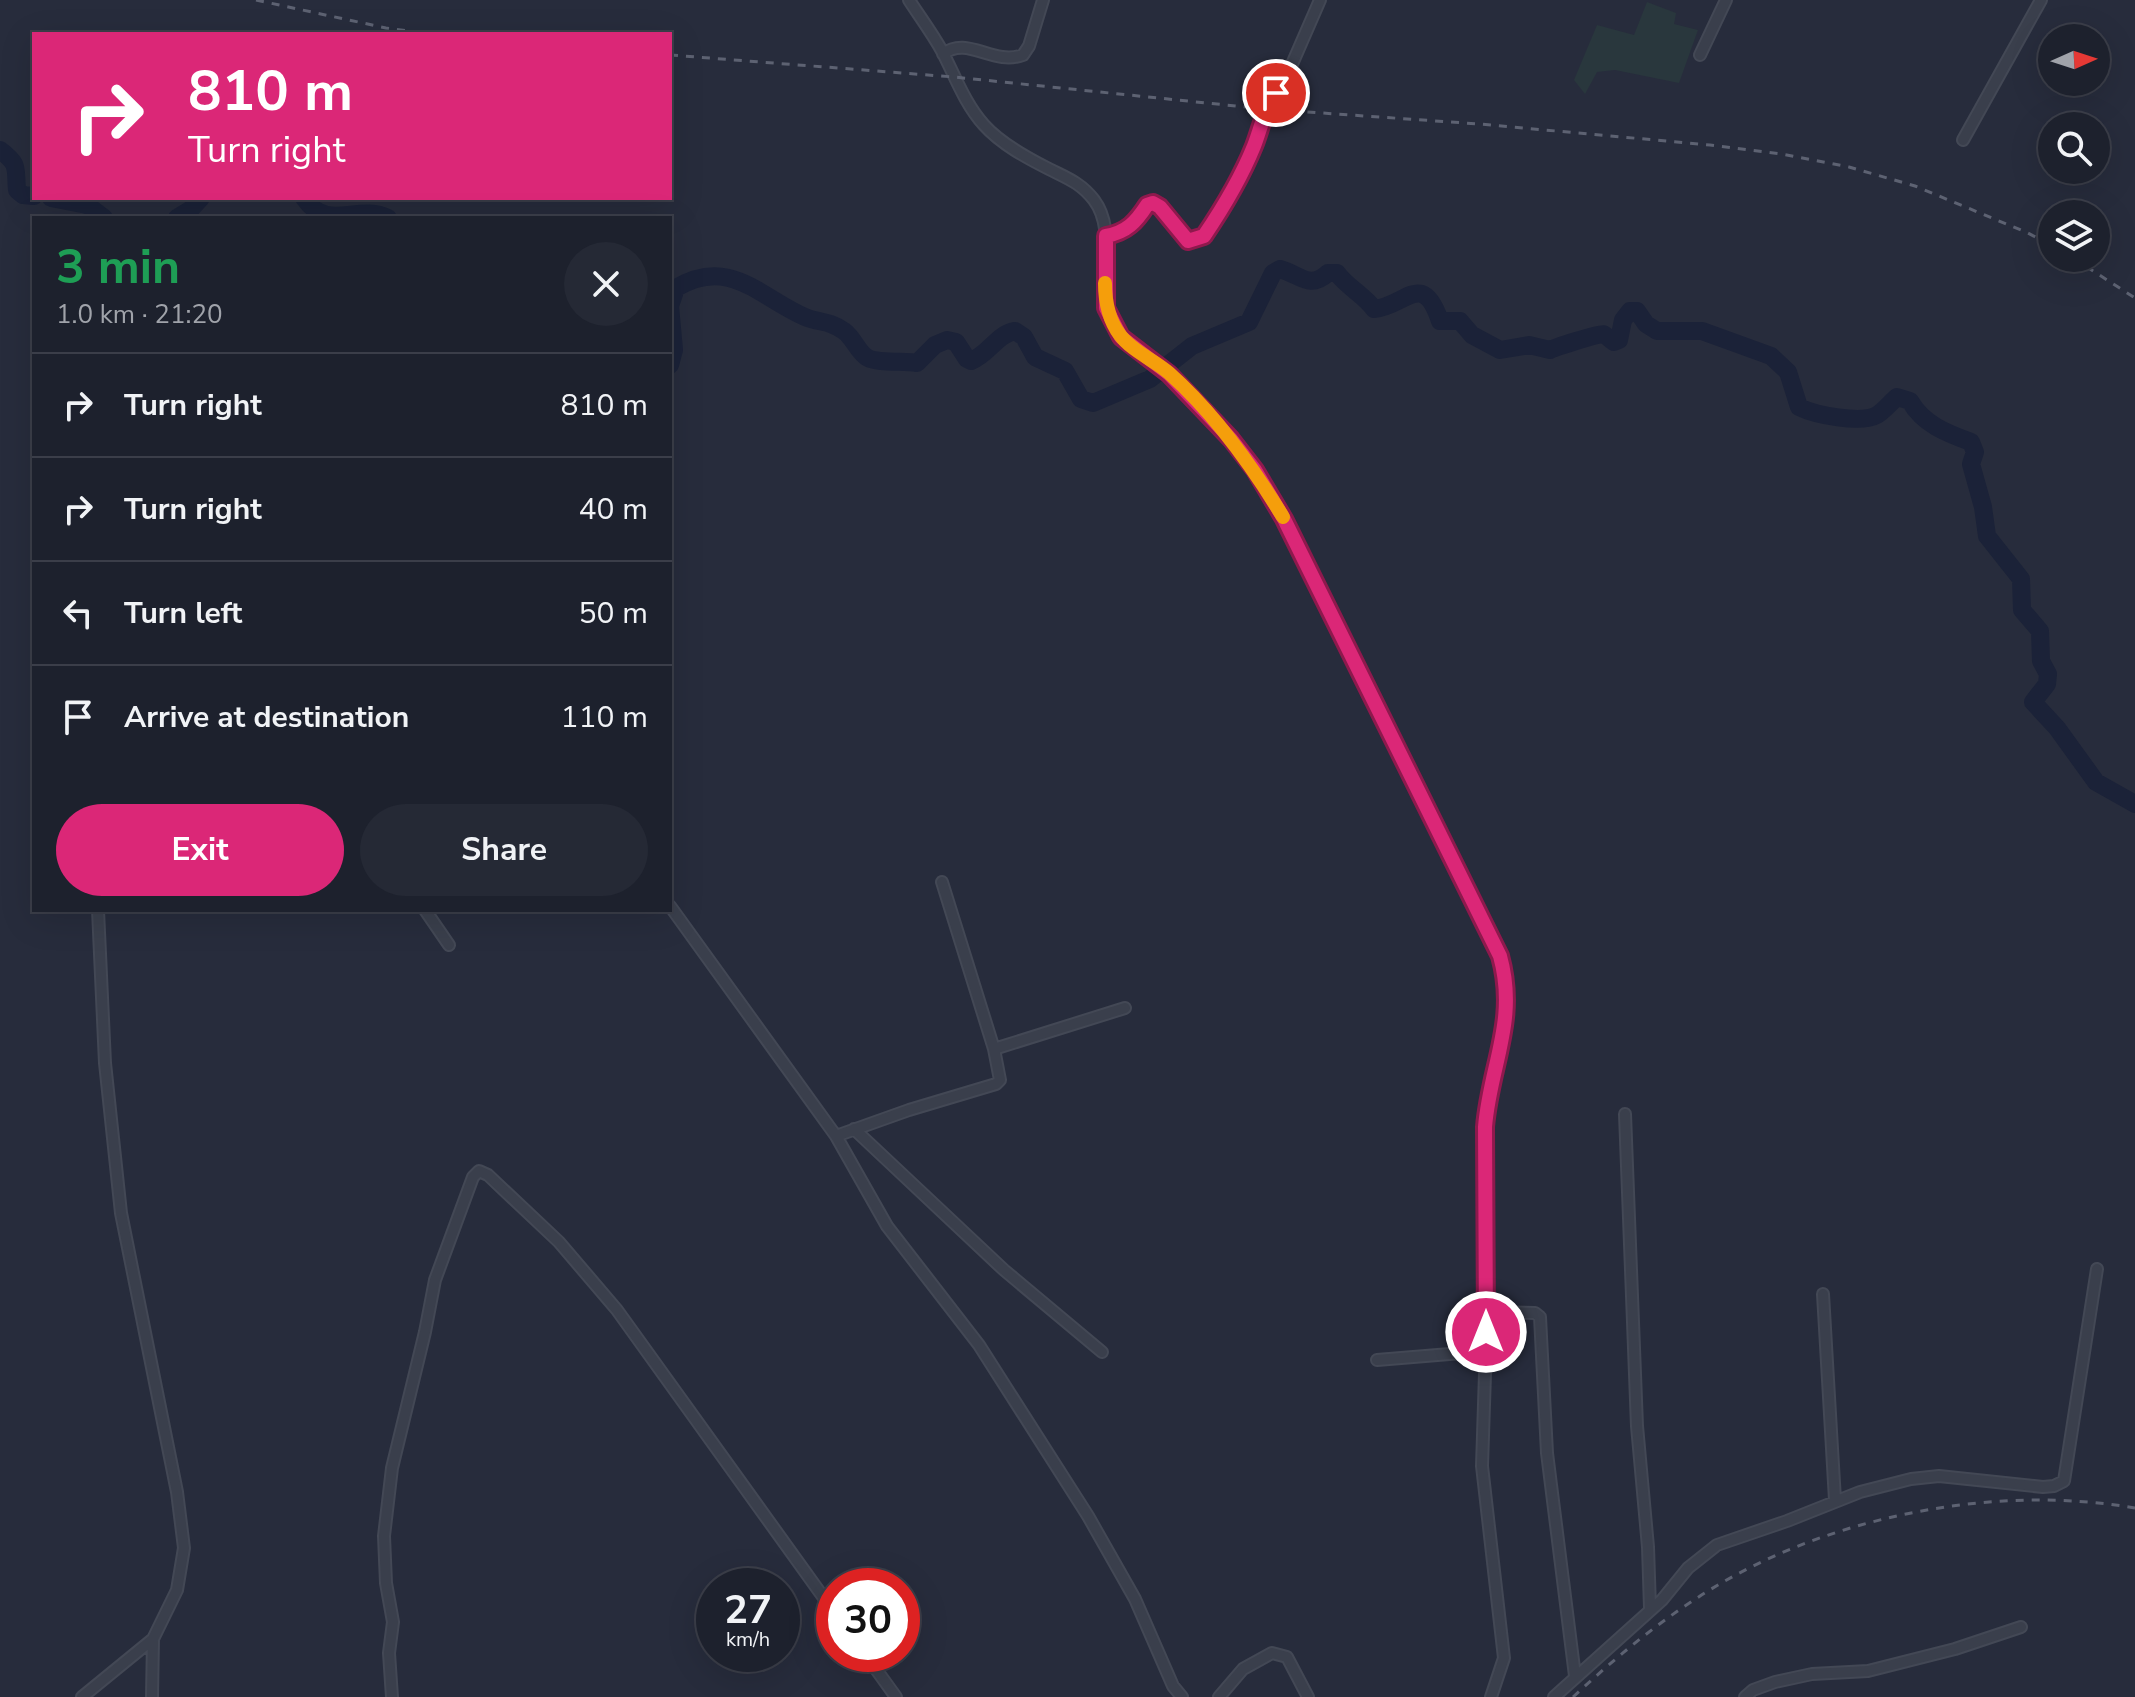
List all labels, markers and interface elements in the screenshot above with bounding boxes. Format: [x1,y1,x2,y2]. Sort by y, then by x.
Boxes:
north arrow [2038,24,2110,96]
map controls [2038,24,2110,272]
text: 810 m [188,53,353,130]
pin [1242,59,1310,127]
icon: right [56,64,160,168]
icon: arrive [1254,71,1298,115]
button: search [2038,112,2110,184]
text: Turn right [188,126,345,175]
button: layers [2038,200,2110,272]
text: 3 min [56,234,180,300]
button: close [564,242,648,326]
text: 1.0 km · 21:20 [56,297,223,332]
icon: right [56,383,100,427]
text: Turn right [124,385,262,426]
text: 810 m [561,385,648,426]
icon: right [56,487,100,531]
text: Turn right [124,489,262,530]
text: 40 m [579,489,648,530]
icon: left [56,591,100,635]
text: Turn left [124,593,242,634]
text: 50 m [579,593,648,634]
icon: arrive [56,695,100,739]
text: Arrive at destination [124,697,409,738]
text: 110 m [561,697,648,738]
button: Exit [56,804,344,896]
button: Share [360,804,648,896]
position arrow [1444,1290,1528,1374]
speed limit sign: 30 [816,1568,920,1672]
text: 27 [724,1583,772,1637]
text: km/h [726,1626,770,1653]

